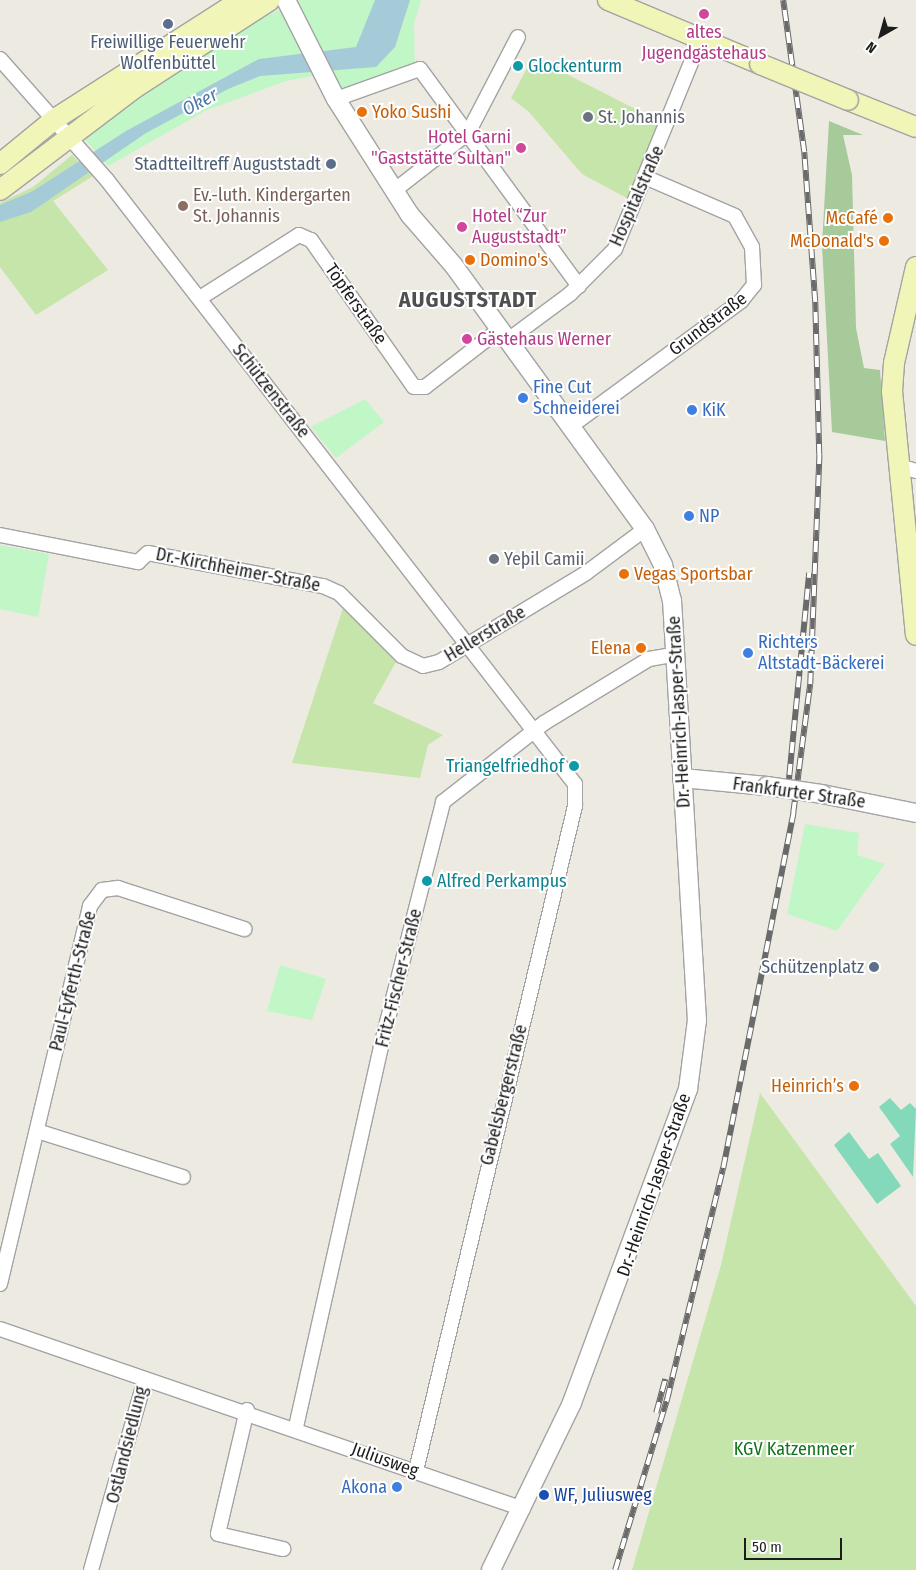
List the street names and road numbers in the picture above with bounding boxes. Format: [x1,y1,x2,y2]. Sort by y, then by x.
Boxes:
street label: Hospitalstraße [605,142,669,250]
street label: Töpferstraße [320,260,392,348]
street label: Grundstraße [665,288,751,360]
street label: Schützenstraße [228,340,314,442]
street label: Dr.-Kirchheimer-Straße [154,543,322,597]
street label: Hellerstraße [441,601,529,667]
street label: Dr.-Heinrich-Jasper-Straße [663,615,695,809]
street label: Frankfurter Straße [731,773,867,813]
street label: Fritz-Fischer-Straße [371,906,427,1050]
street label: Paul-Eyferth-Straße [45,909,101,1053]
street label: Gabelsbergerstraße [476,1022,532,1168]
street label: Dr.-Heinrich-Jasper-Straße [612,1091,696,1279]
street label: Ostlandsiedlung [102,1384,152,1506]
street label: Juliusweg [349,1438,421,1482]

